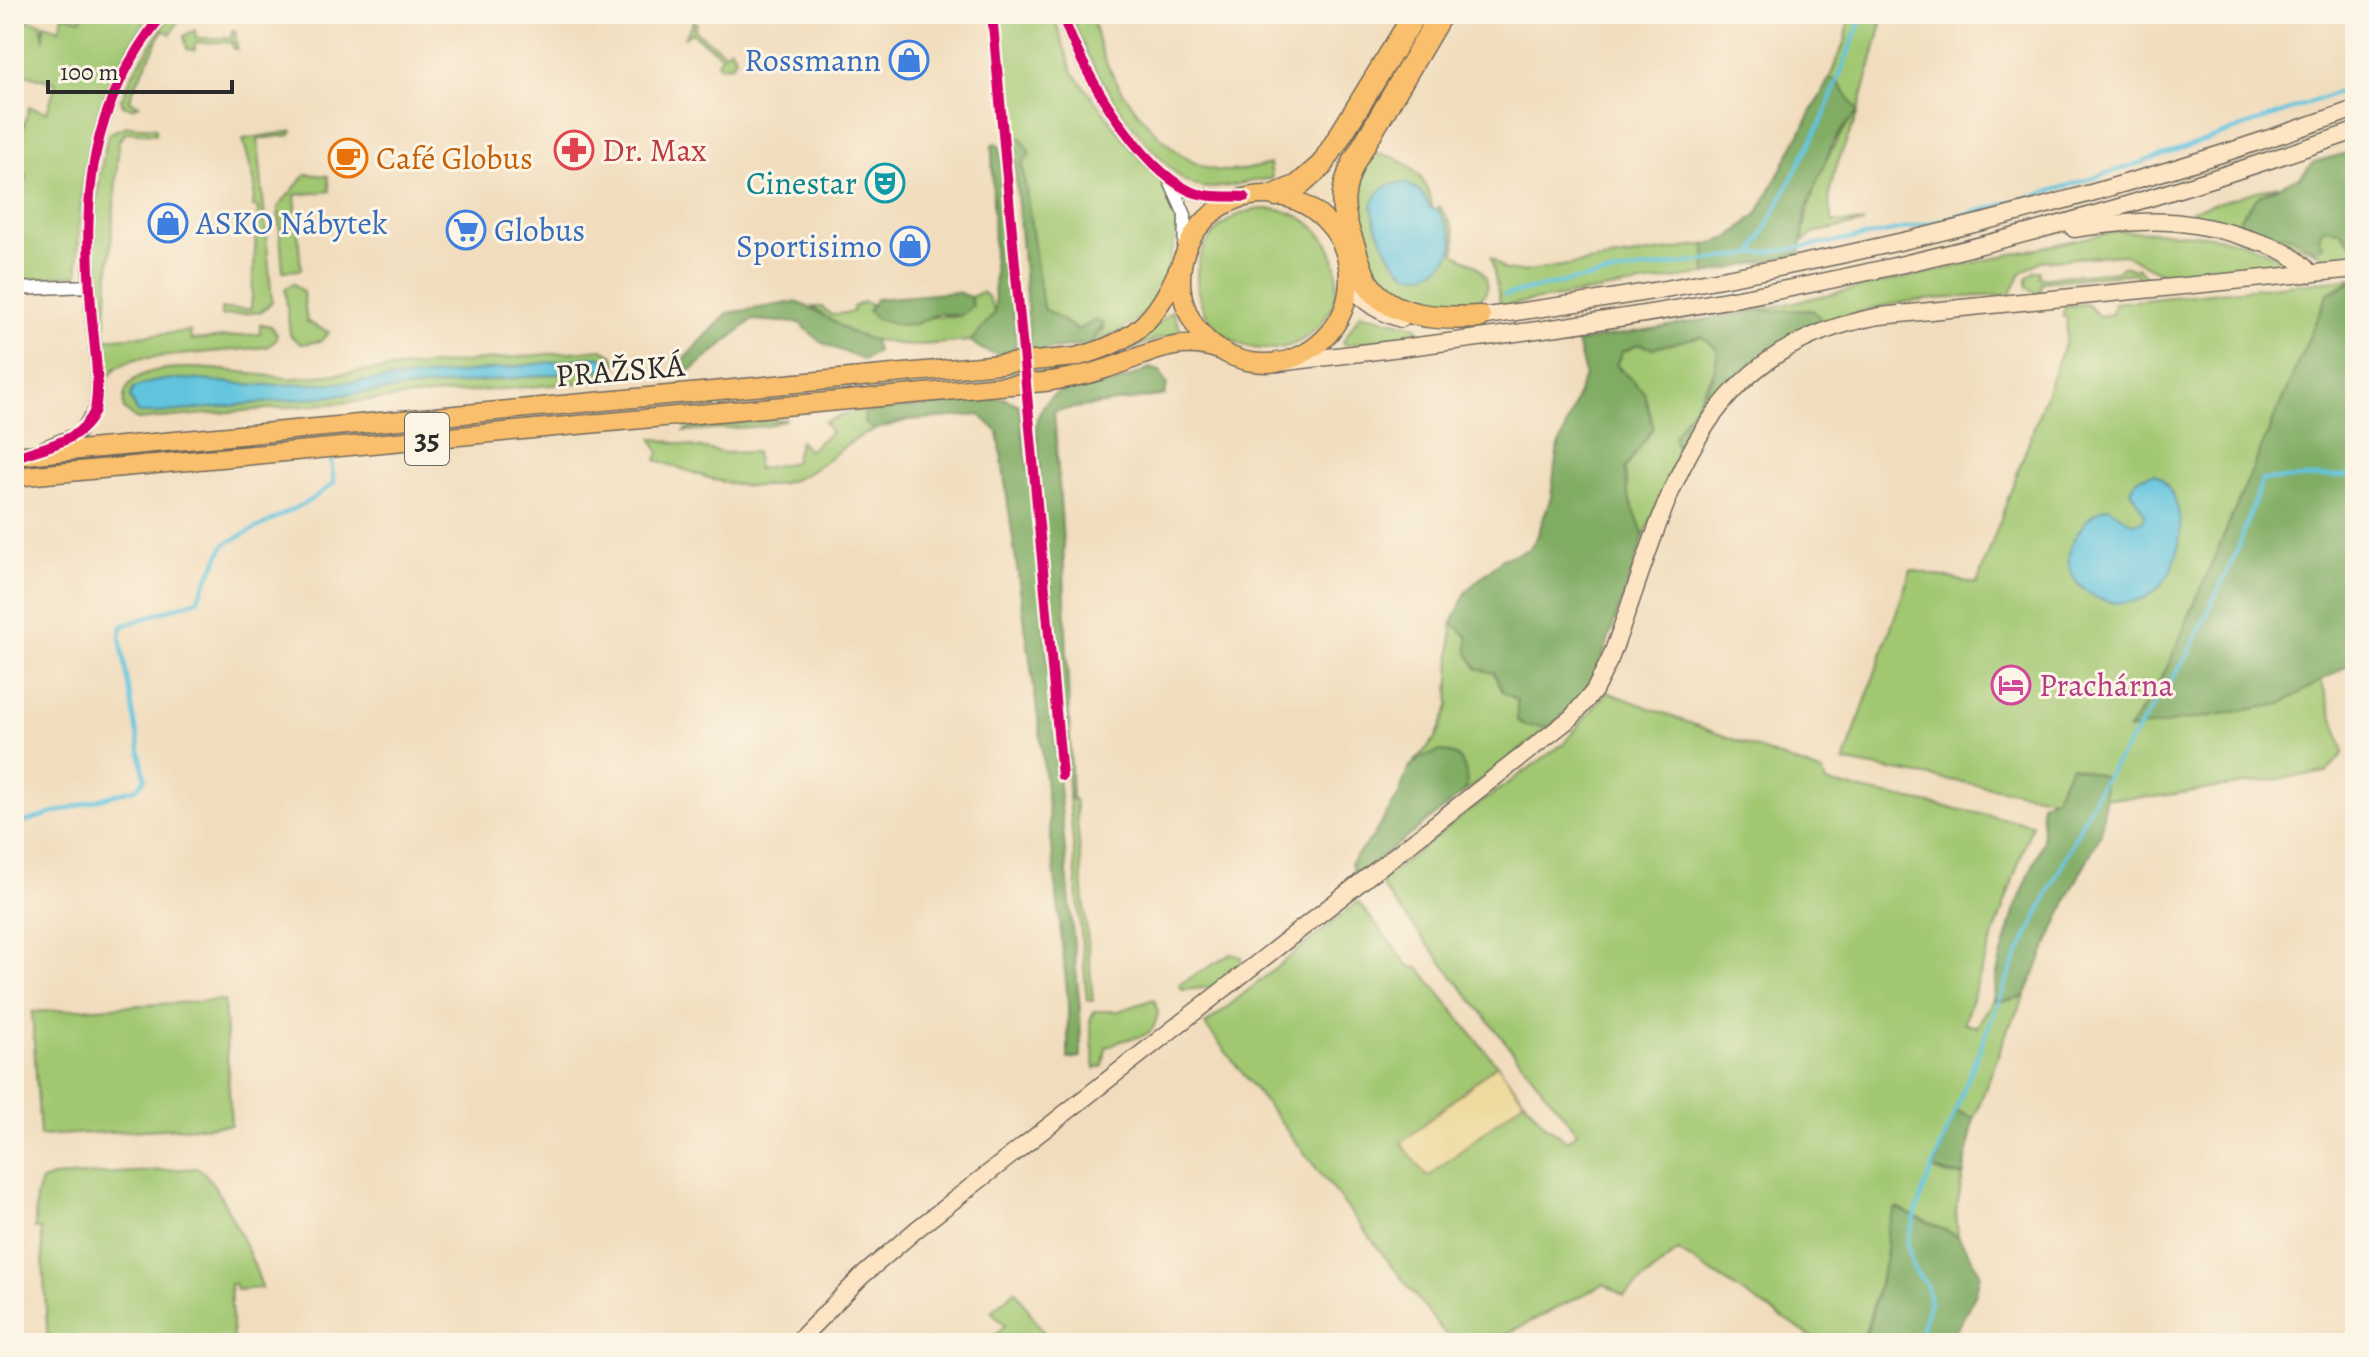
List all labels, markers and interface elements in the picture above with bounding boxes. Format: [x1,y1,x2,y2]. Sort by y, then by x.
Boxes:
place label: Rossmann [744,38,881,82]
shop icon: Rossmann [888,39,930,81]
scale bar [48,44,232,94]
text: 100 m [60,56,119,88]
place label: Dr. Max [602,128,707,172]
pharmacy icon: Dr. Max [553,129,595,171]
place label: Café Globus [376,136,533,180]
cafe icon: Café Globus [327,137,369,179]
place label: Cinestar [746,161,857,205]
theatre icon: Cinestar [864,162,906,204]
place label: ASKO Nábytek [195,201,388,245]
shop icon: ASKO Nábytek [147,202,189,244]
place label: Globus [494,208,585,252]
supermarket icon: Globus [445,209,487,251]
place label: Sportisimo [736,224,882,268]
shop icon: Sportisimo [889,225,931,267]
street label: PRAŽSKÁ [554,342,688,398]
road number: 35 [405,413,449,465]
place label: Prachárna [2039,663,2174,707]
hotel icon: Prachárna [1990,664,2032,706]

